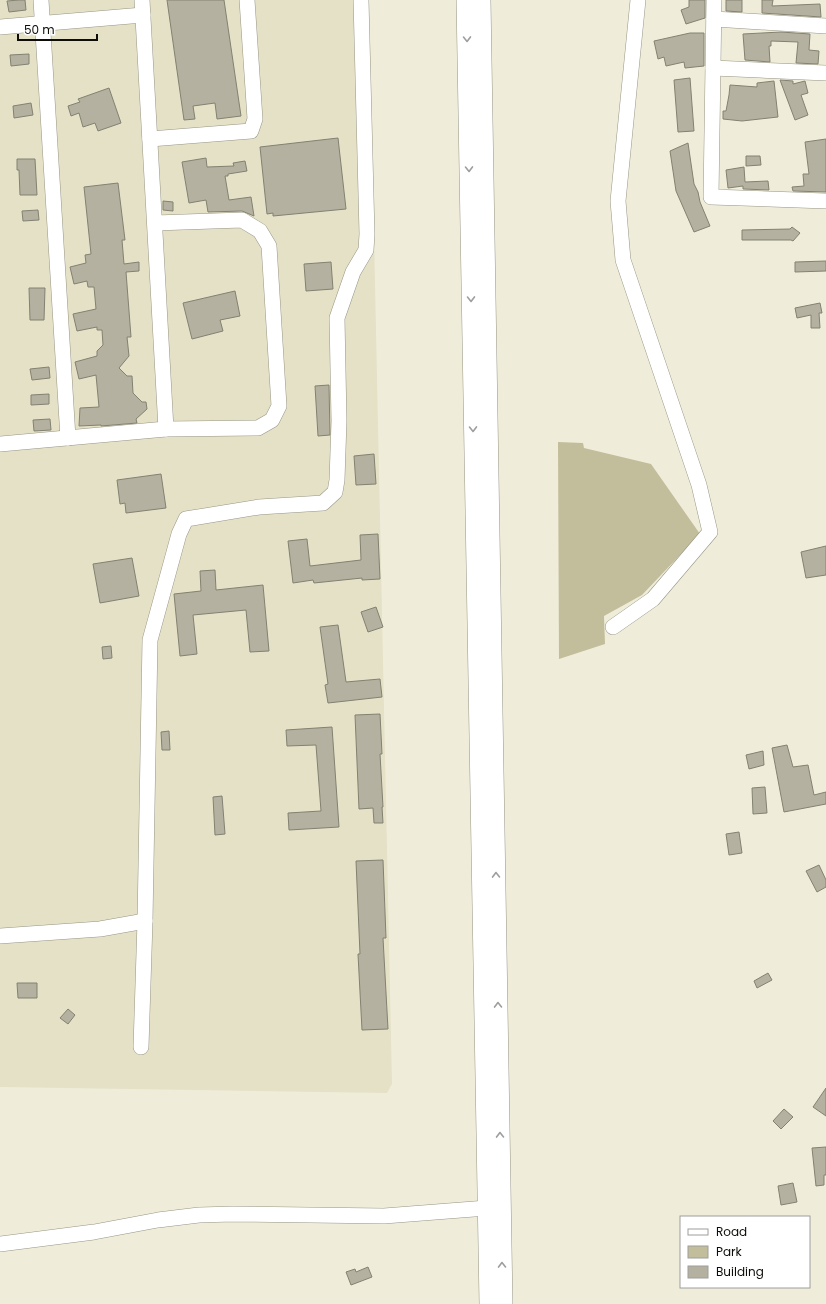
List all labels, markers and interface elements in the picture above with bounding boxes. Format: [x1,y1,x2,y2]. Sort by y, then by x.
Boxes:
scale bar [18,16,97,42]
text: 50 m [24,21,55,38]
one-way arrow [462,36,471,42]
one-way arrow [465,166,473,172]
one-way arrow [467,296,475,302]
one-way arrow [469,426,477,432]
one-way arrow [492,872,500,878]
one-way arrow [494,1002,502,1008]
one-way arrow [496,1132,505,1138]
legend [680,1216,810,1288]
text: Road [716,1223,747,1240]
text: Park [716,1243,743,1260]
one-way arrow [498,1262,506,1268]
text: Building [716,1263,764,1280]

